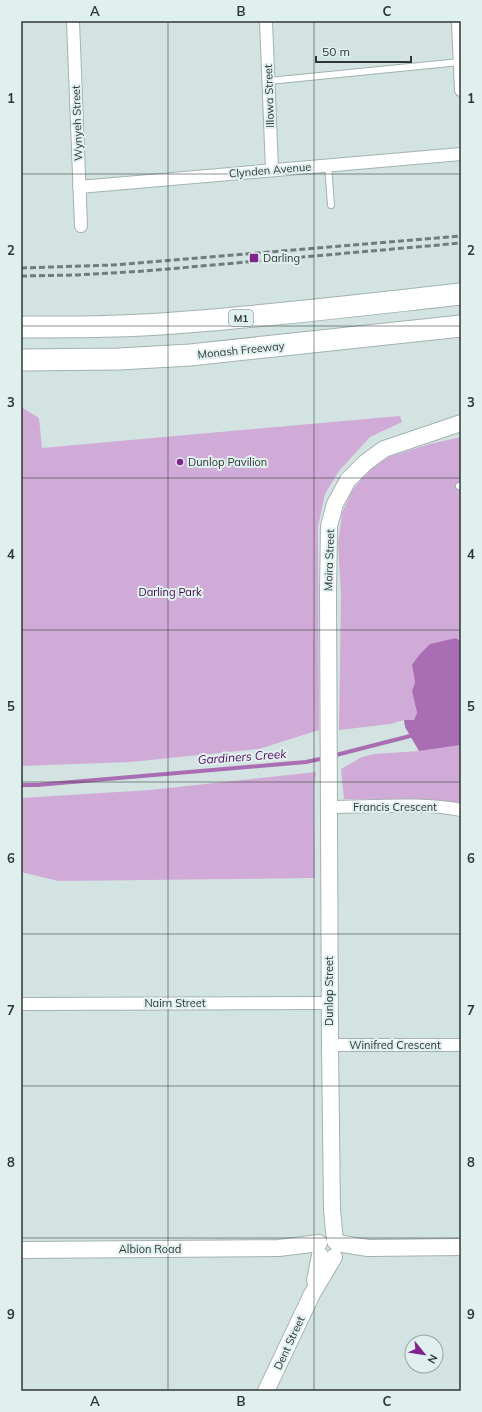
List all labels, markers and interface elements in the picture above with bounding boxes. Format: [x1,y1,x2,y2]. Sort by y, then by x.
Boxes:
text: A [90,3,100,19]
text: B [237,3,246,19]
text: C [383,3,392,19]
scale bar [316,38,411,64]
text: 50 m [322,44,350,59]
street label: Illowa Street [261,64,277,128]
street label: Wynyeh Street [69,85,85,161]
text: 1 [7,90,15,106]
text: 1 [467,90,475,106]
street label: Clynden Avenue [228,159,312,181]
text: 2 [7,242,15,258]
text: 2 [467,242,475,258]
place label: Darling [263,251,300,265]
marker: Darling [248,252,260,264]
road number: M1 [229,310,253,326]
street label: Monash Freeway [197,338,285,362]
text: 3 [7,394,15,410]
text: 3 [467,394,475,410]
place label: Dunlop Pavilion [188,455,267,469]
marker: Dunlop Pavilion [175,457,185,467]
street label: Moira Street [321,529,337,591]
text: 4 [7,546,15,562]
text: 4 [467,546,475,562]
park label: Darling Park [138,585,202,599]
text: 5 [7,698,15,714]
text: 5 [467,698,475,714]
water label: Gardiners Creek [197,746,288,767]
street label: Francis Crescent [353,800,437,814]
text: 6 [7,850,15,866]
text: 6 [467,850,475,866]
street label: Dunlop Street [322,956,336,1026]
street label: Nairn Street [144,996,206,1010]
text: 7 [7,1002,15,1018]
text: 7 [467,1002,475,1018]
street label: Winifred Crescent [349,1038,441,1052]
text: 8 [7,1154,15,1170]
text: 8 [467,1154,475,1170]
street label: Albion Road [119,1242,181,1256]
text: 9 [7,1306,15,1322]
text: 9 [467,1306,475,1322]
street label: Dent Street [270,1314,308,1372]
north arrow [404,1334,444,1374]
text: N [425,1352,441,1366]
text: A [90,1393,100,1409]
text: B [237,1393,246,1409]
text: C [383,1393,392,1409]

